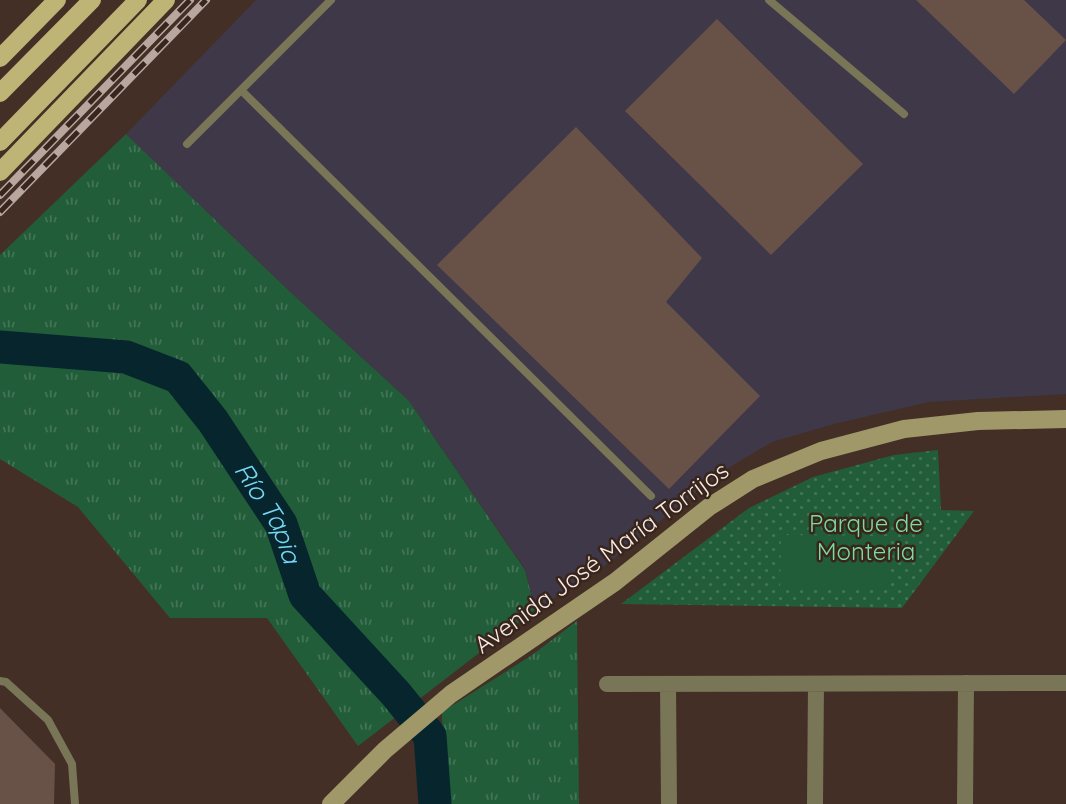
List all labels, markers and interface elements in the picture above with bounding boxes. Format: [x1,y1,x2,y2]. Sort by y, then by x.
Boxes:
water label: Río Tapia [228,455,310,568]
street label: Avenida José María Torrijos [468,455,734,659]
park label: Parque de Monteria [809,508,923,566]

